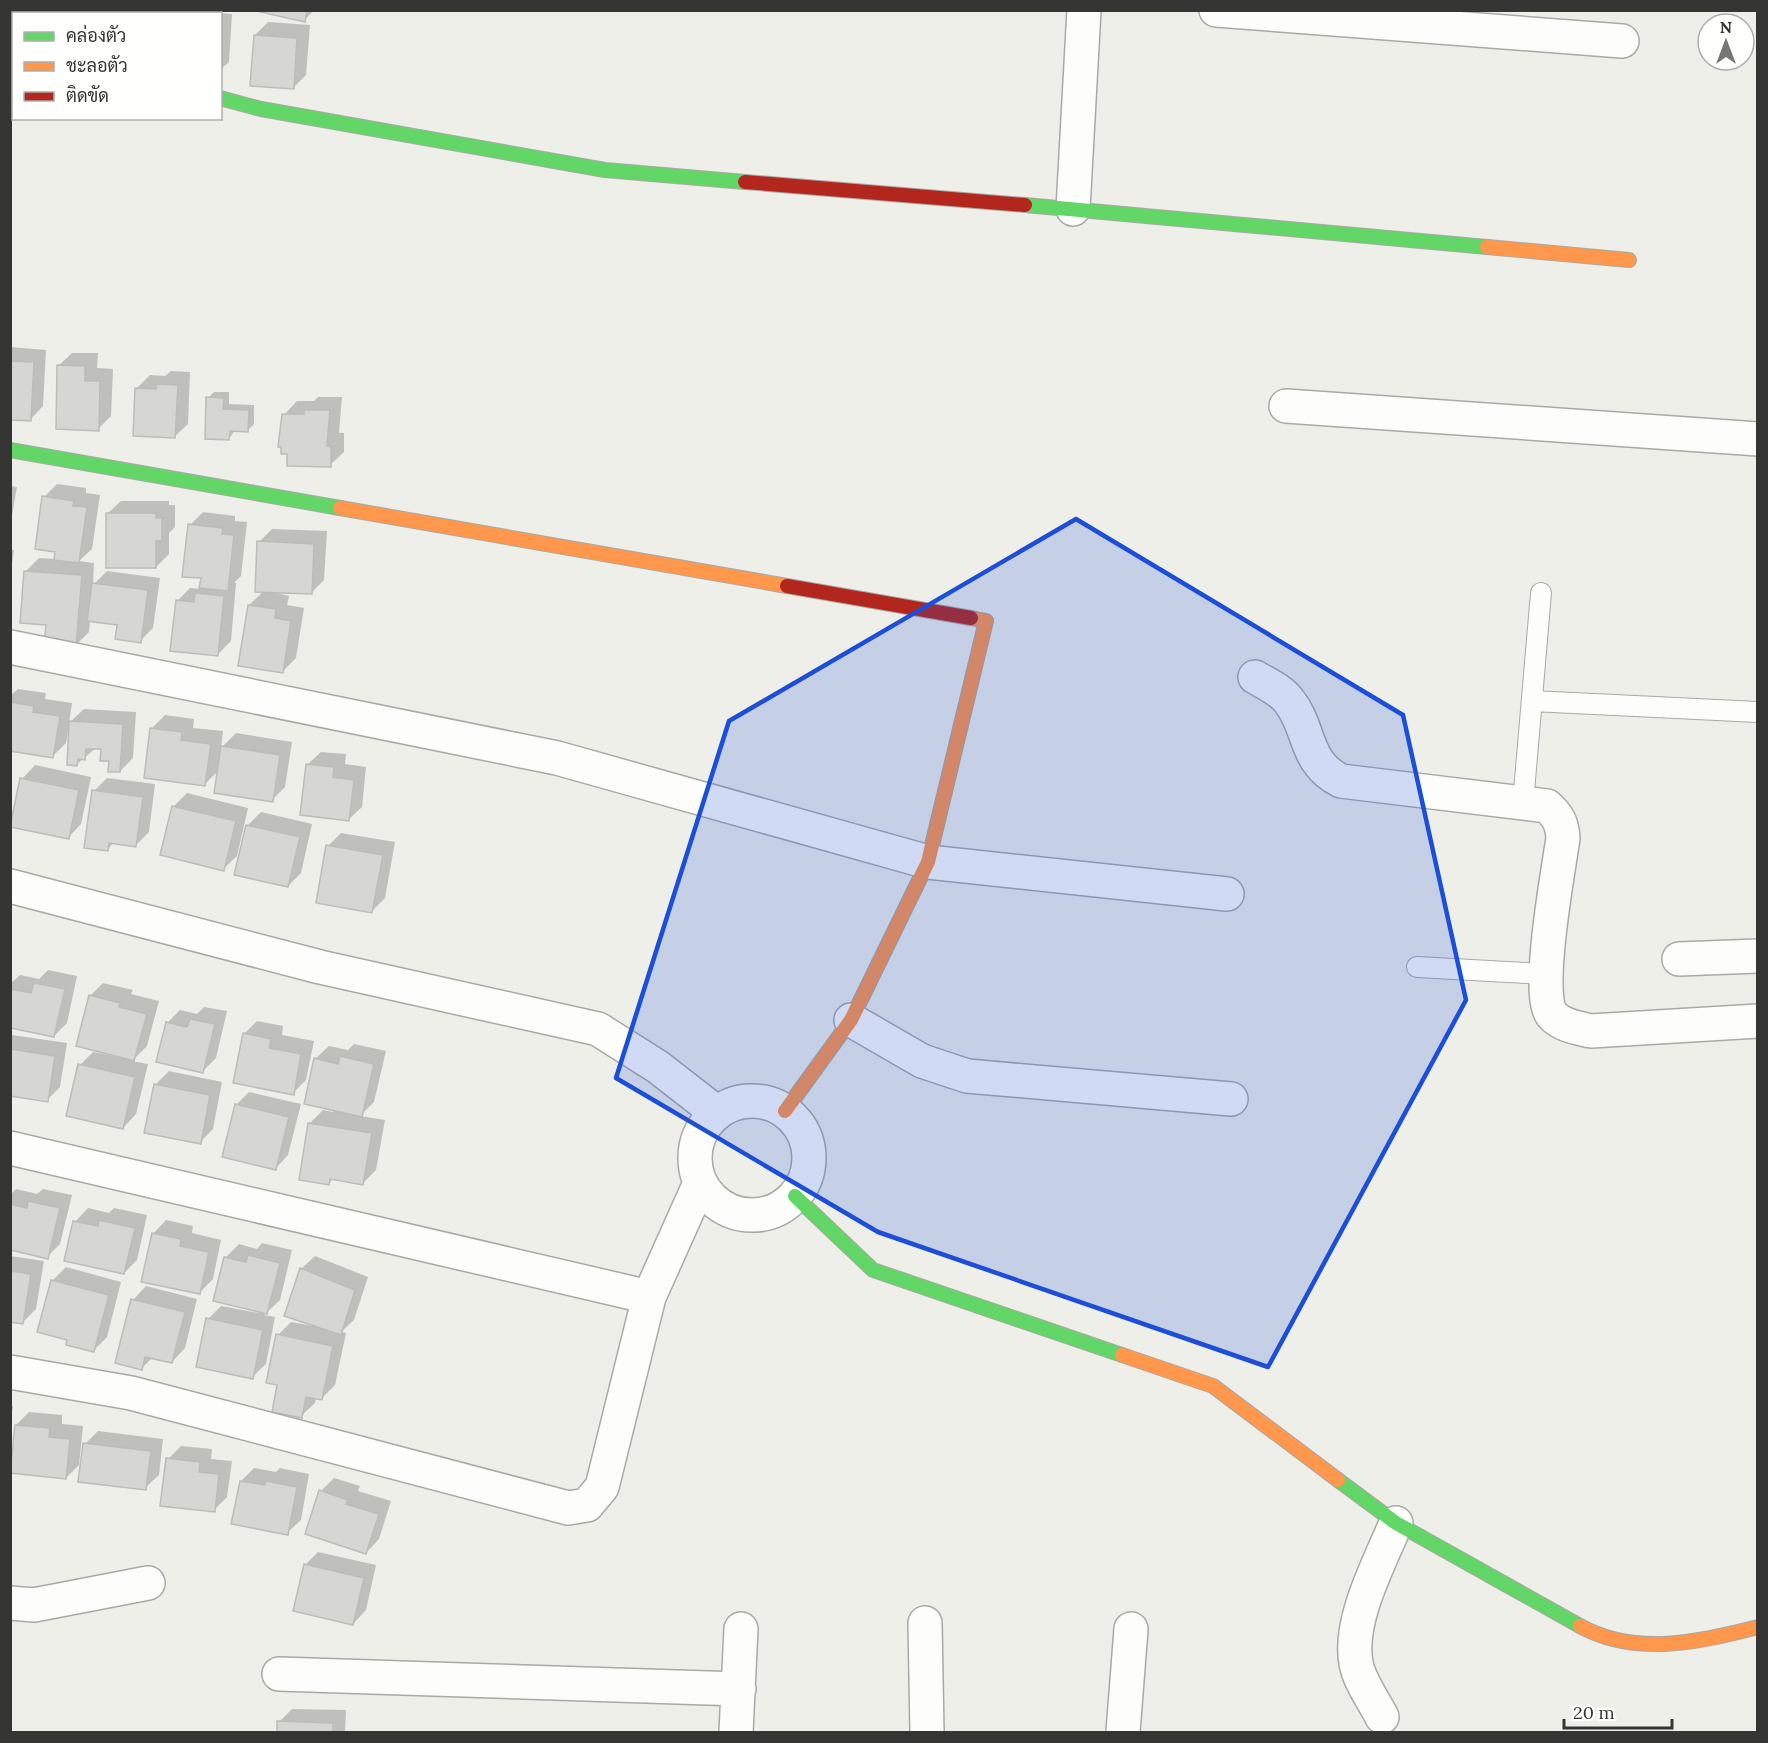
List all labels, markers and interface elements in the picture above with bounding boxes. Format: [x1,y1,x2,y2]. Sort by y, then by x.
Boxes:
legend [12,12,222,120]
north arrow [1696,12,1756,72]
text: N [1720,17,1732,37]
text: คล่องตัว [66,24,126,47]
text: ชะลอตัว [66,54,128,77]
text: ติดขัด [66,84,109,107]
scale bar [1564,1692,1672,1730]
text: 20 m [1573,1701,1615,1724]

